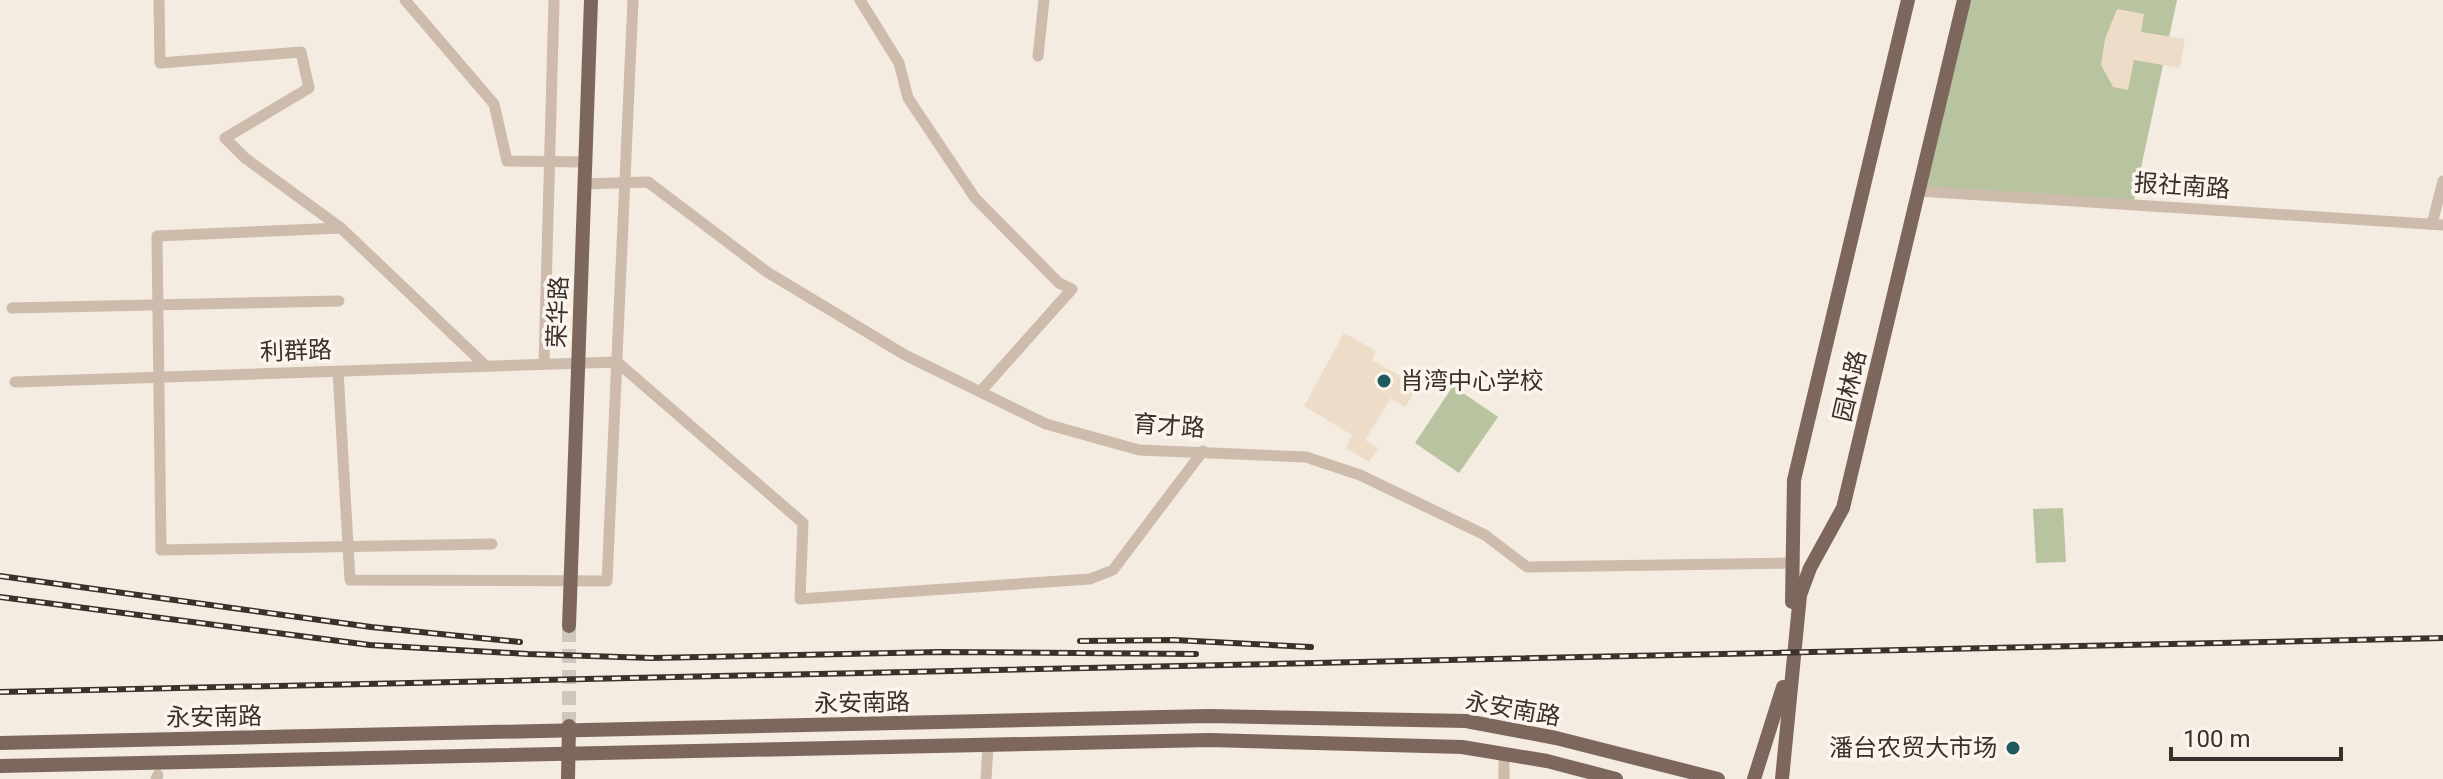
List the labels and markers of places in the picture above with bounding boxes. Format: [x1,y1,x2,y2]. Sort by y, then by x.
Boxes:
place label: 肖湾中心学校 [1400,367,1544,395]
marker: 肖湾中心学校 [1375,372,1393,390]
place label: 潘台农贸大市场 [1829,734,1997,762]
marker: 潘台农贸大市场 [2004,739,2022,757]

